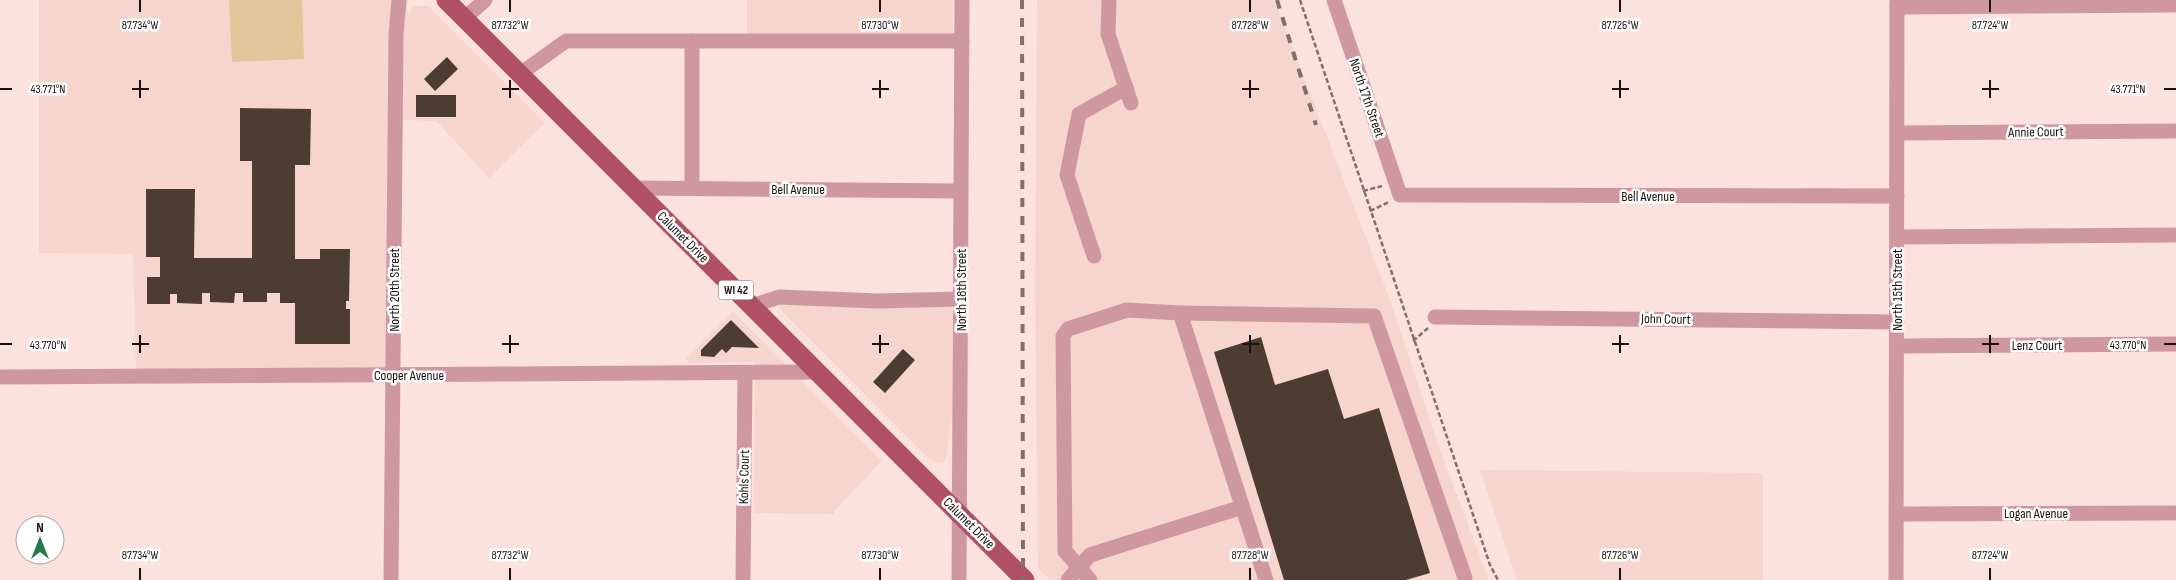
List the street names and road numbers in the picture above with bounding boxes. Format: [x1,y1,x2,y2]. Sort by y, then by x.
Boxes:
street label: North 17th Street [1346,56,1388,140]
street label: Annie Court [2007,123,2064,141]
street label: Bell Avenue [771,181,825,198]
street label: Bell Avenue [1621,188,1675,205]
street label: Calumet Drive [654,208,712,266]
street label: North 20th Street [386,248,403,332]
street label: North 18th Street [953,249,970,331]
street label: North 15th Street [1889,249,1906,331]
road number: WI 42 [718,280,754,300]
street label: John Court [1640,310,1691,328]
street label: Lenz Court [2012,337,2062,354]
street label: Cooper Avenue [374,367,444,384]
street label: Kohls Court [735,450,753,504]
street label: Calumet Drive [940,494,998,552]
street label: Logan Avenue [2004,505,2068,522]

